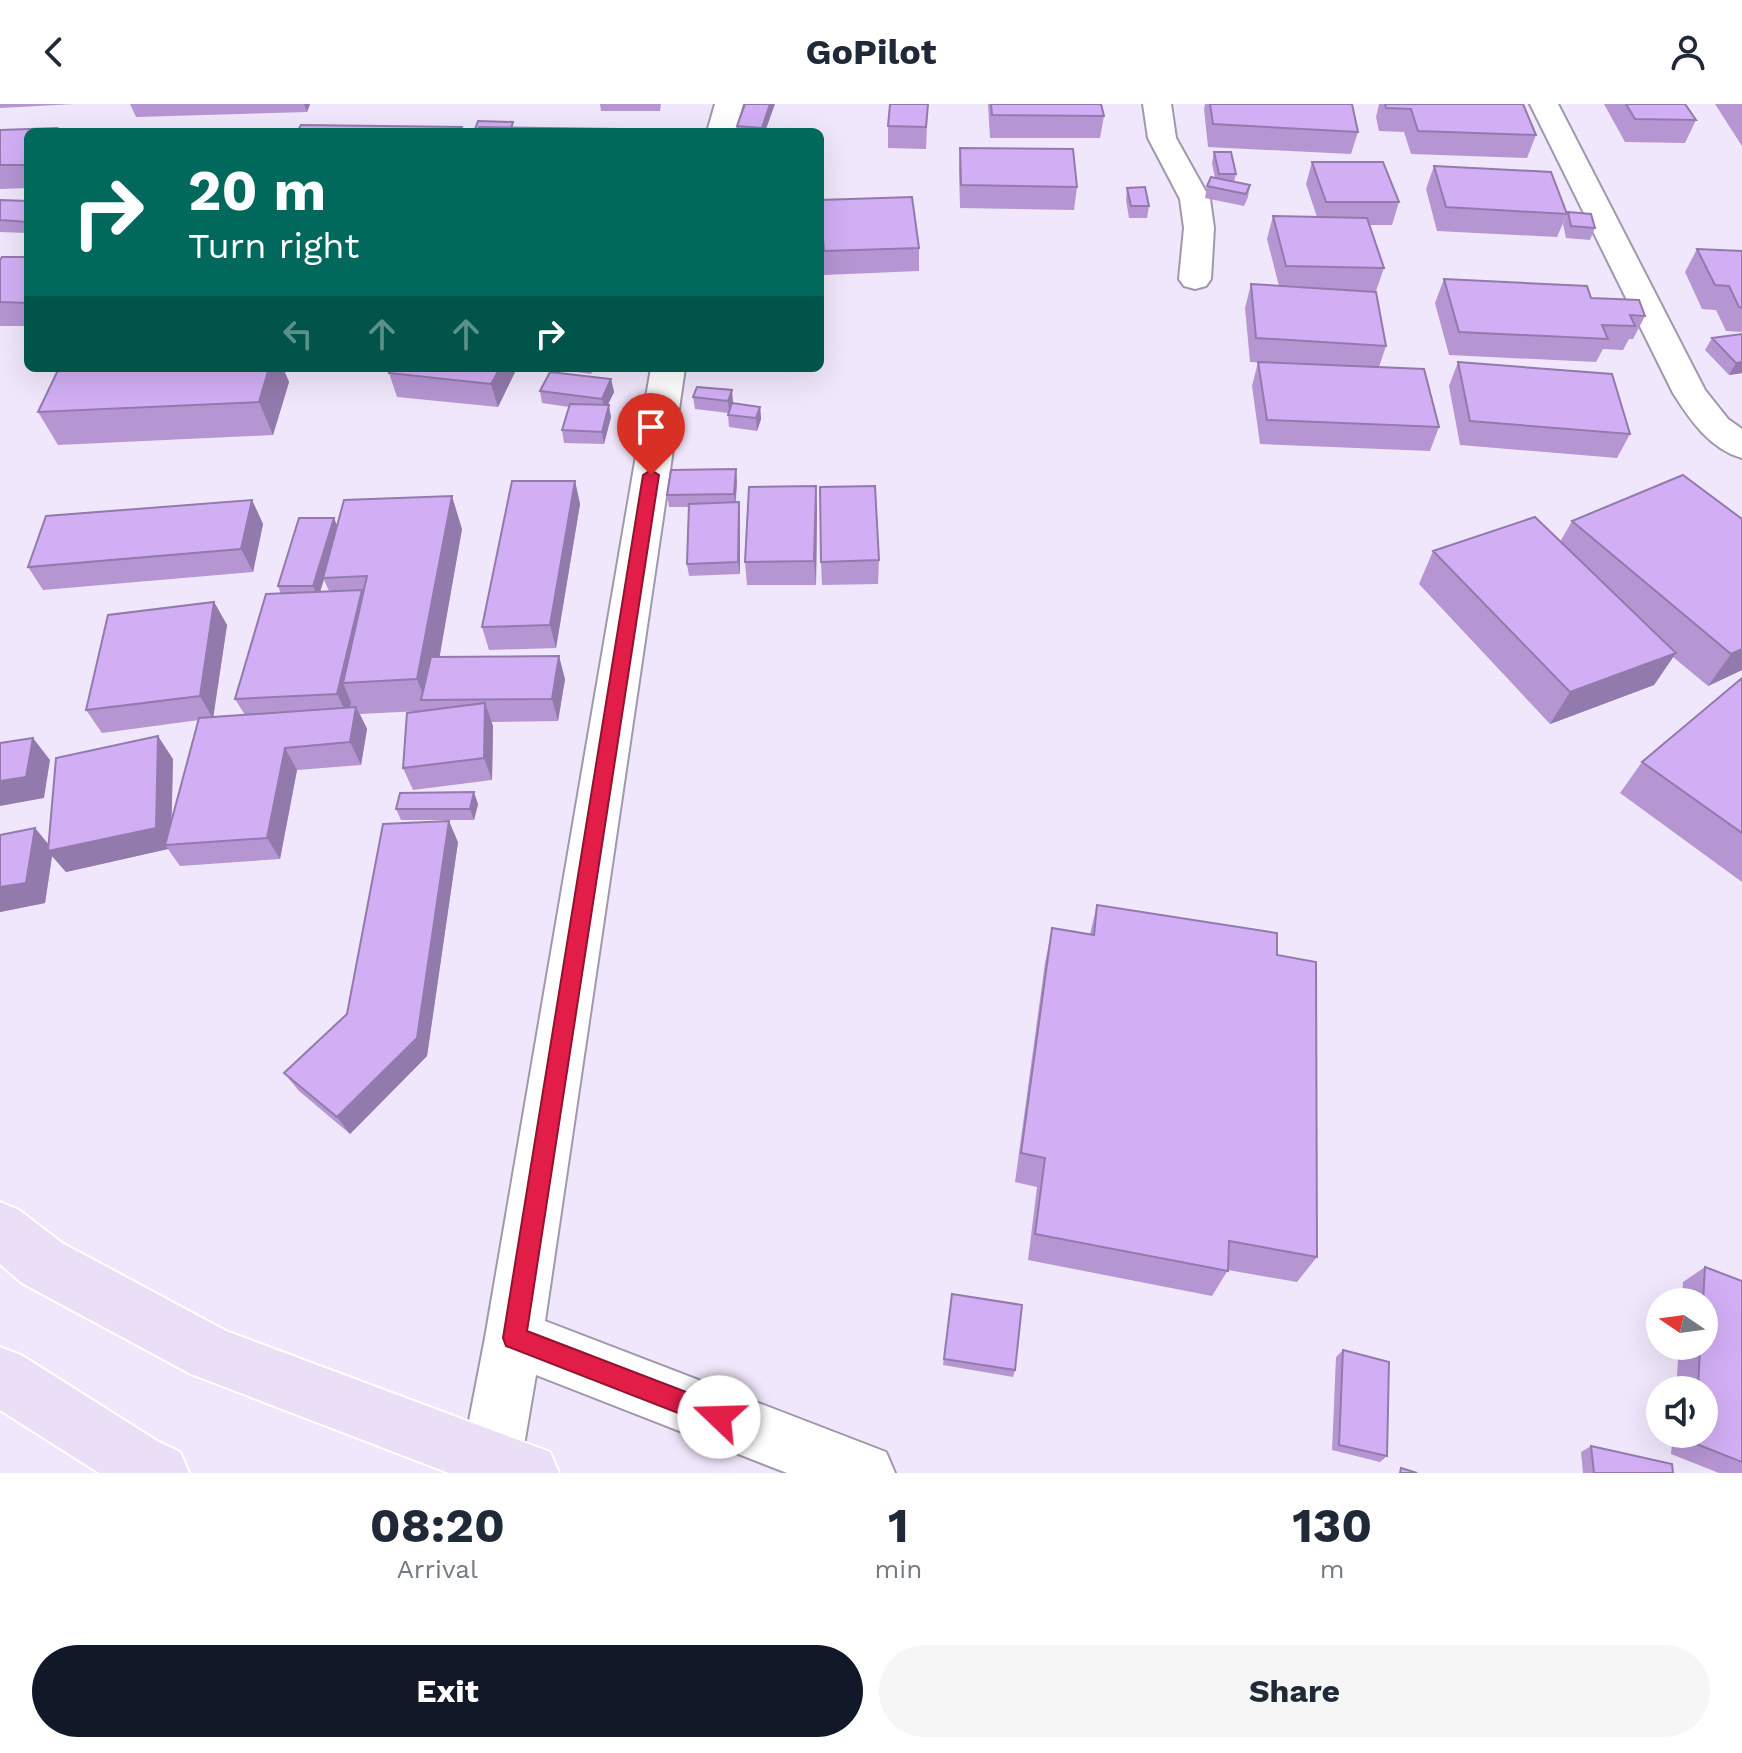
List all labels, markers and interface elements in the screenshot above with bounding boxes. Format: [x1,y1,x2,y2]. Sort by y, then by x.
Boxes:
icon: back [32,30,76,74]
icon: person [1666,30,1710,74]
text: GoPilot [806,31,936,73]
text: 20 m [188,158,326,224]
icon: right [56,160,160,264]
text: Turn right [188,225,359,267]
icon: left [276,312,320,356]
icon: ahead [360,312,404,356]
icon: ahead [444,312,488,356]
icon: right [528,312,572,356]
pin [617,393,685,475]
icon: arrive [629,405,673,449]
north arrow [1646,1288,1718,1360]
map controls [1646,1288,1718,1448]
position arrow [677,1375,761,1459]
button: sound [1646,1376,1718,1448]
text: 08:20 [370,1497,505,1554]
text: 1 [888,1497,909,1554]
text: 130 [1292,1497,1372,1554]
text: Arrival [397,1554,478,1584]
text: min [875,1554,922,1584]
text: m [1320,1554,1345,1584]
button: Exit [32,1645,863,1737]
button: Share [879,1645,1710,1737]

